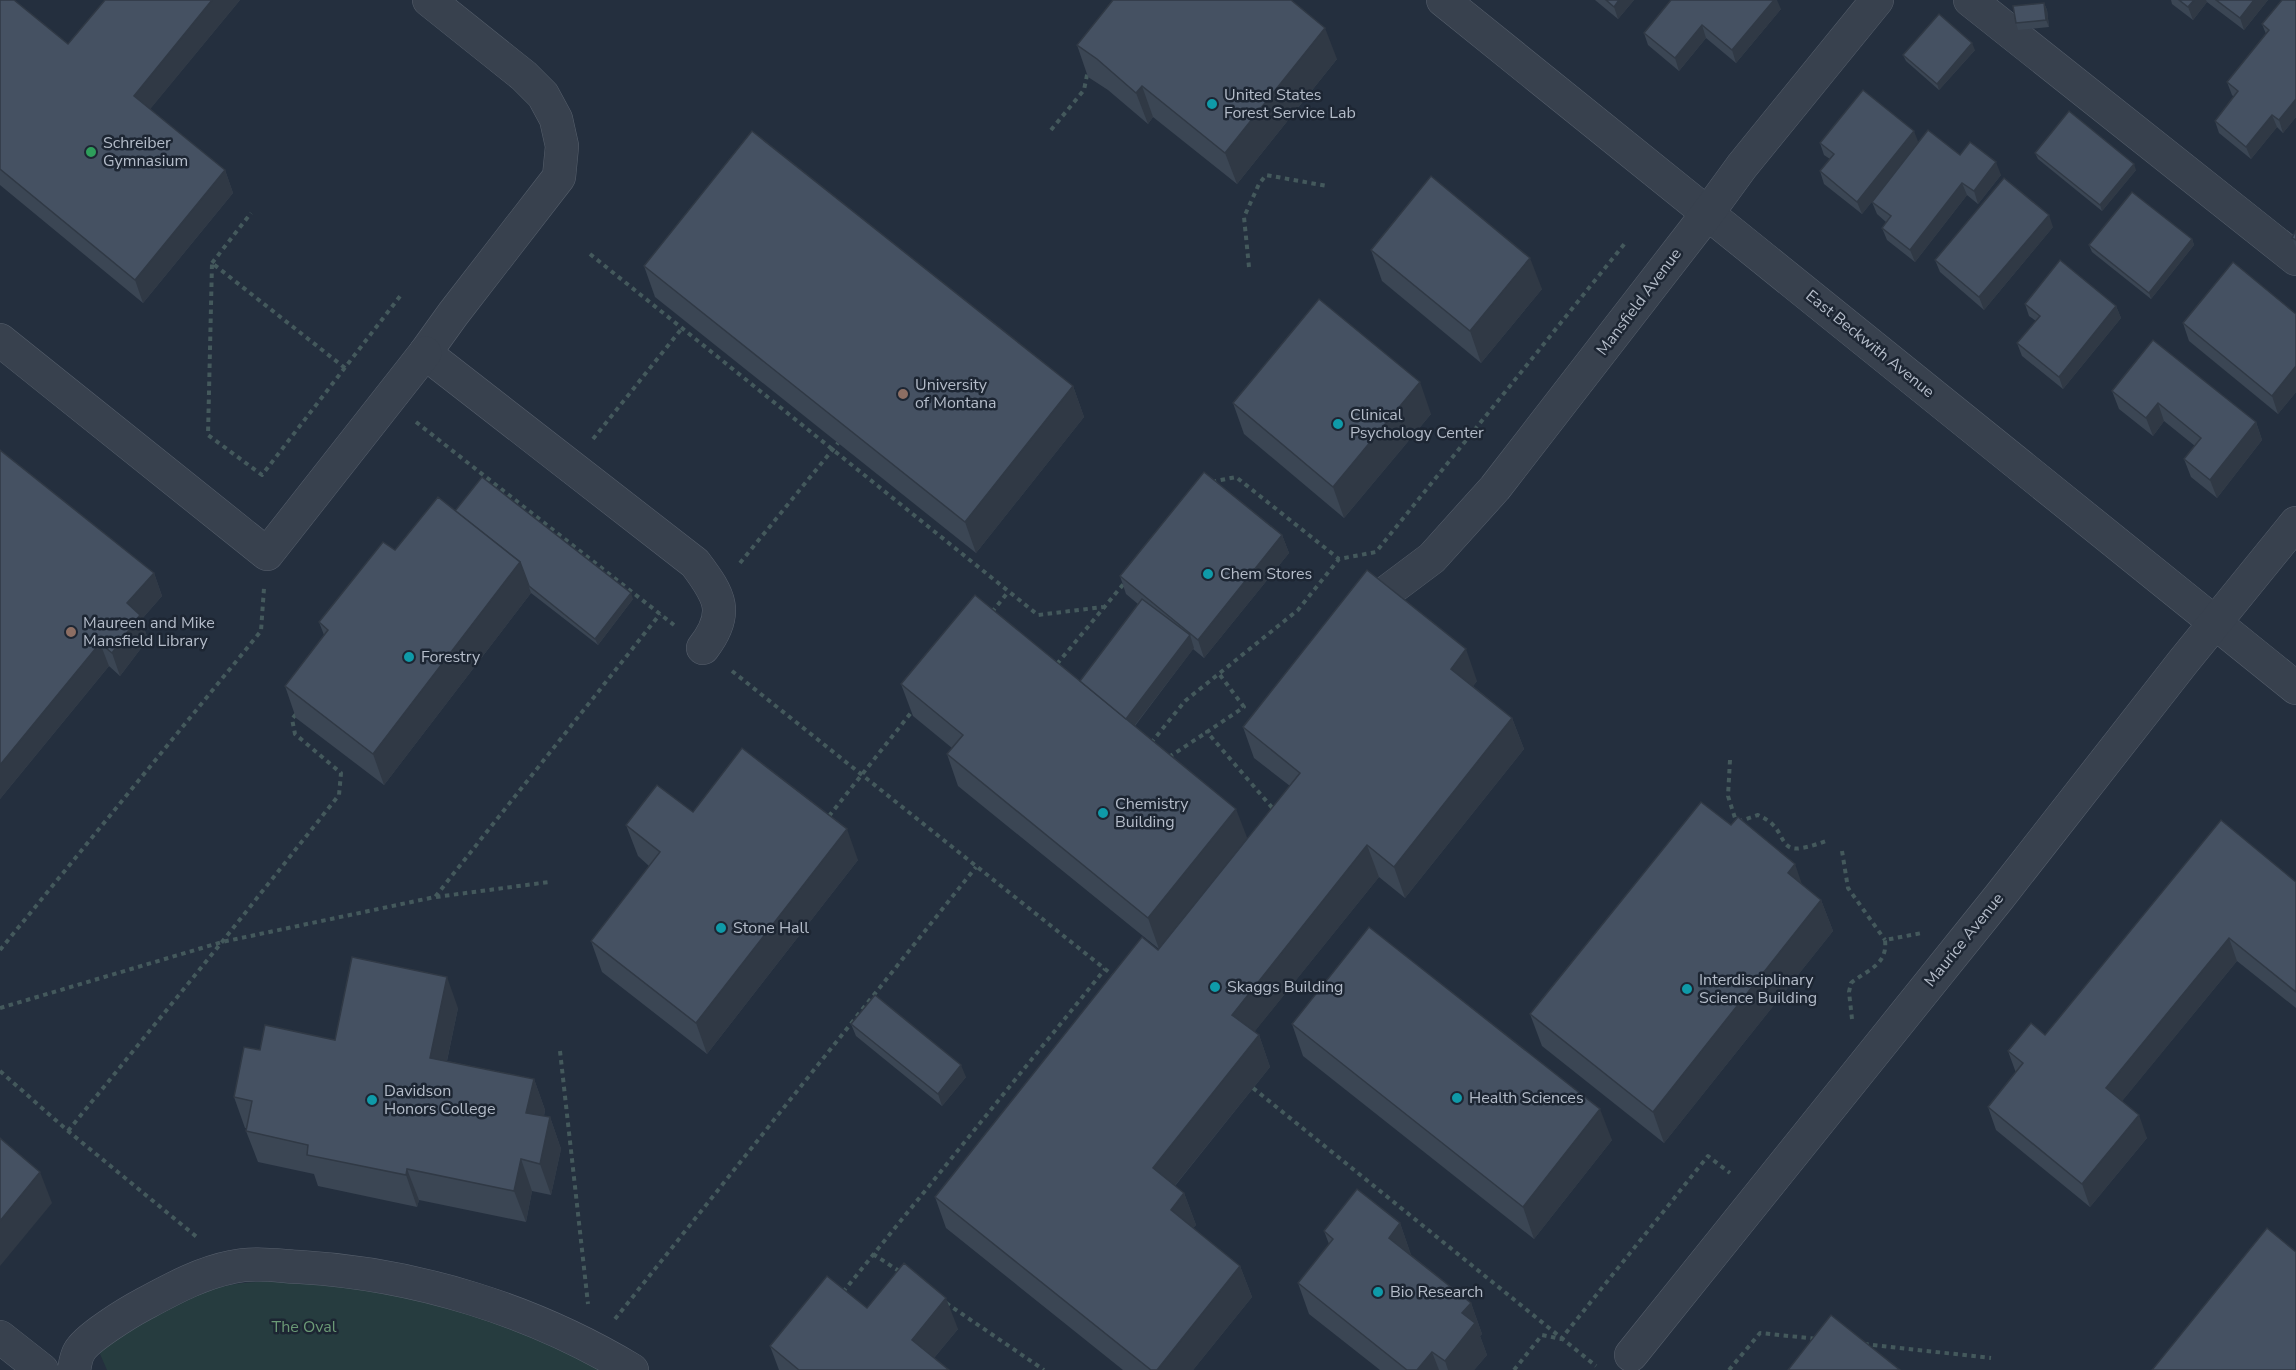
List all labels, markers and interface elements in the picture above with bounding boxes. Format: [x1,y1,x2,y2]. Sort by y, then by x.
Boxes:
place label: United States Forest Service Lab [1224,84,1356,124]
marker: United States Forest Service Lab [1205,97,1219,111]
place label: Schreiber Gymnasium [103,132,188,172]
marker: Schreiber Gymnasium [84,145,98,159]
street label: Mansfield Avenue [1591,244,1687,360]
street label: East Beckwith Avenue [1801,285,1939,403]
place label: University of Montana [915,374,997,414]
marker: University of Montana [896,387,910,401]
place label: Clinical Psychology Center [1350,404,1484,444]
marker: Clinical Psychology Center [1331,417,1345,431]
place label: Chem Stores [1220,563,1312,585]
marker: Chem Stores [1201,567,1215,581]
place label: Maureen and Mike Mansfield Library [83,612,215,652]
marker: Maureen and Mike Mansfield Library [64,625,78,639]
place label: Forestry [421,646,481,668]
marker: Forestry [402,650,416,664]
place label: Chemistry Building [1115,793,1189,833]
marker: Chemistry Building [1096,806,1110,820]
street label: Maurice Avenue [1919,888,2009,992]
place label: Stone Hall [733,917,809,939]
marker: Stone Hall [714,921,728,935]
place label: Interdisciplinary Science Building [1699,969,1817,1009]
place label: Skaggs Building [1227,976,1343,998]
marker: Skaggs Building [1208,980,1222,994]
marker: Interdisciplinary Science Building [1680,982,1694,996]
place label: Davidson Honors College [384,1080,495,1120]
place label: Health Sciences [1469,1087,1584,1109]
marker: Health Sciences [1450,1091,1464,1105]
marker: Davidson Honors College [365,1093,379,1107]
place label: Bio Research [1390,1281,1483,1303]
marker: Bio Research [1371,1285,1385,1299]
park label: The Oval [272,1316,337,1338]

